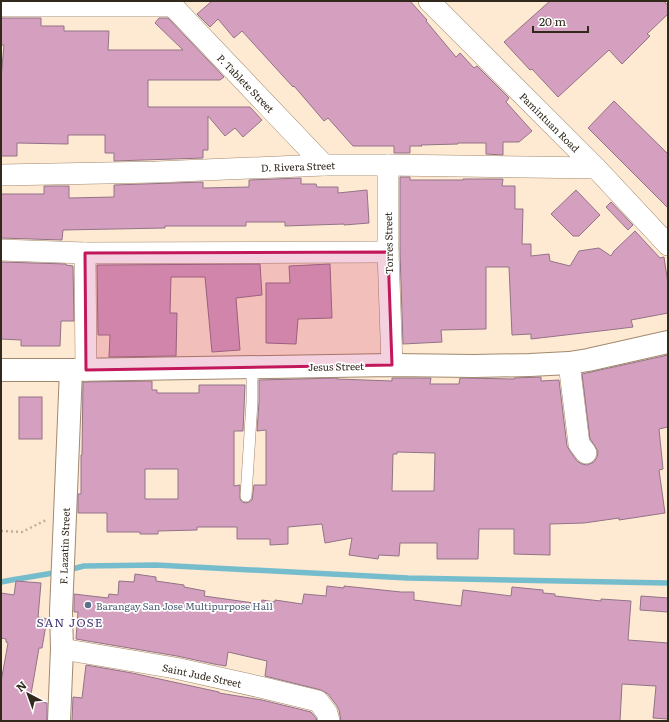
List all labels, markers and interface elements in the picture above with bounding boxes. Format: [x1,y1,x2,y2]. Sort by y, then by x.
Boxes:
scale bar [533,8,588,34]
text: 20 m [539,12,566,30]
street label: P. Tablete Street [214,50,278,116]
street label: Pamintuan Road [517,89,583,155]
street label: D. Rivera Street [261,157,335,175]
street label: Torres Street [380,212,396,274]
street label: Jesus Street [308,358,364,374]
street label: F. Lazatin Street [55,507,73,585]
place label: Barangay San Jose Multipurpose Hall [96,598,273,613]
marker: Barangay San Jose Multipurpose Hall [83,600,93,610]
district label: SAN JOSE [37,613,103,631]
street label: Saint Jude Street [161,659,243,691]
north arrow [8,674,48,714]
text: N [12,677,30,695]

